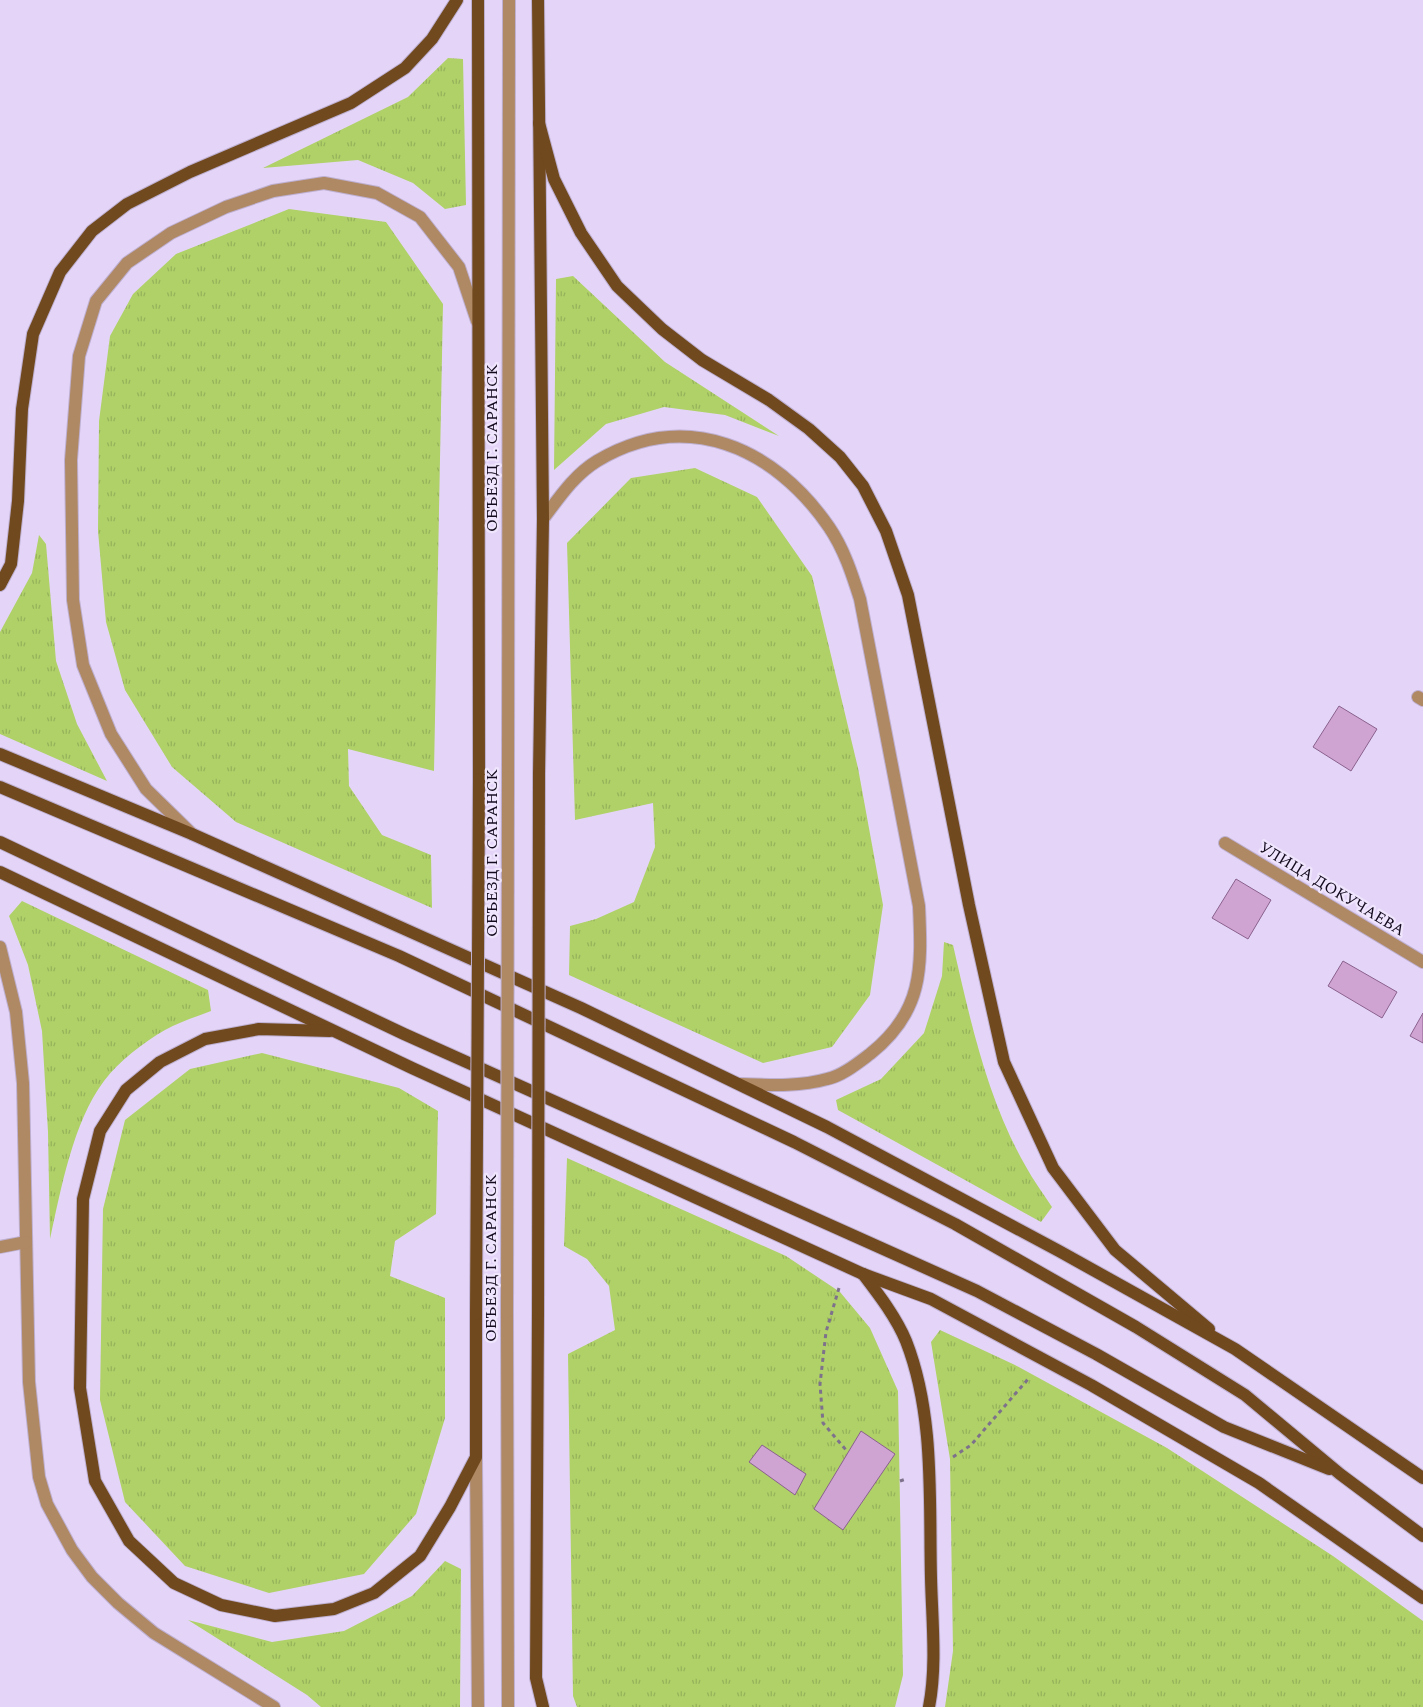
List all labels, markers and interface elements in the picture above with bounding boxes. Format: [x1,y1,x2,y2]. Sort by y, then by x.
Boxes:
street label: ОБЪЕЗД Г. САРАНСК [480,363,504,532]
street label: ОБЪЕЗД Г. САРАНСК [480,768,504,937]
street label: УЛИЦА ДОКУЧАЕВА [1254,836,1410,942]
street label: ОБЪЕЗД Г. САРАНСК [479,1173,503,1342]

